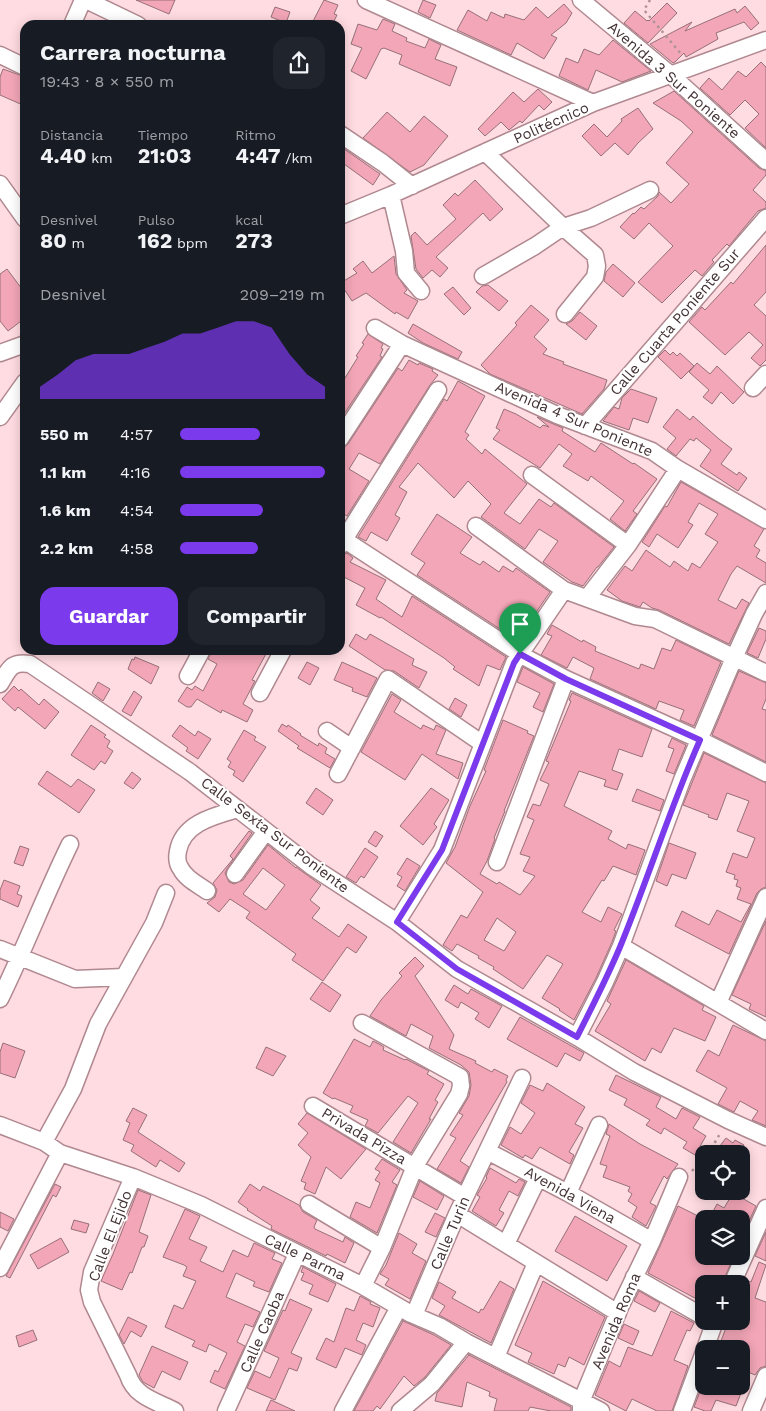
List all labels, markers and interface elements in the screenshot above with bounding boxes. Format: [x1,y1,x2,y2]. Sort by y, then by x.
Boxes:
street label: Avenida 3 Sur Poniente [604,18,744,142]
button: share [273,37,325,89]
text: Carrera nocturna [40,40,226,65]
text: 19:43 · 8 × 550 m [40,72,174,91]
street label: Politécnico [511,98,591,148]
text: Distancia [40,127,103,143]
text: Tiempo [138,127,188,143]
text: Ritmo [235,127,276,143]
text: 4.40 [40,143,87,168]
text: 21:03 [138,143,191,168]
text: 4:47 [235,143,281,168]
text: km [87,150,113,166]
text: /km [281,150,313,166]
text: Desnivel [40,212,98,228]
text: Pulso [138,212,175,228]
text: kcal [235,212,263,228]
text: 80 [40,228,67,253]
text: 162 [138,228,172,253]
text: 273 [235,228,273,253]
text: m [67,235,85,251]
text: bpm [172,235,208,251]
street label: Calle Cuarta Poniente Sur [606,245,744,399]
text: Desnivel [40,285,106,304]
text: 209–219 m [240,285,325,304]
street label: Avenida 4 Sur Poniente [492,378,656,460]
text: 550 m [40,425,89,444]
text: 4:57 [120,425,153,444]
text: 1.1 km [40,463,86,482]
text: 4:16 [120,463,150,482]
text: 1.6 km [40,501,91,520]
text: 4:54 [120,501,154,520]
text: 2.2 km [40,539,93,558]
text: 4:58 [120,539,154,558]
button: Guardar [40,587,178,645]
button: Compartir [188,587,325,645]
pin [499,603,541,654]
icon: arrive [506,610,534,638]
street label: Calle Sexta Sur Poniente [197,773,353,897]
street label: Privada Pizza [318,1104,410,1169]
map controls [695,1145,750,1395]
button: locate [695,1145,750,1200]
street label: Avenida Viena [521,1163,619,1228]
street label: Calle El Ejido [84,1188,136,1284]
street label: Calle Turin [426,1194,474,1272]
button: layers [695,1210,750,1265]
street label: Calle Parma [261,1230,349,1285]
street label: Avenida Roma [588,1269,645,1372]
button: + [695,1275,750,1330]
street label: Calle Caoba [236,1288,288,1376]
button: − [695,1340,750,1395]

